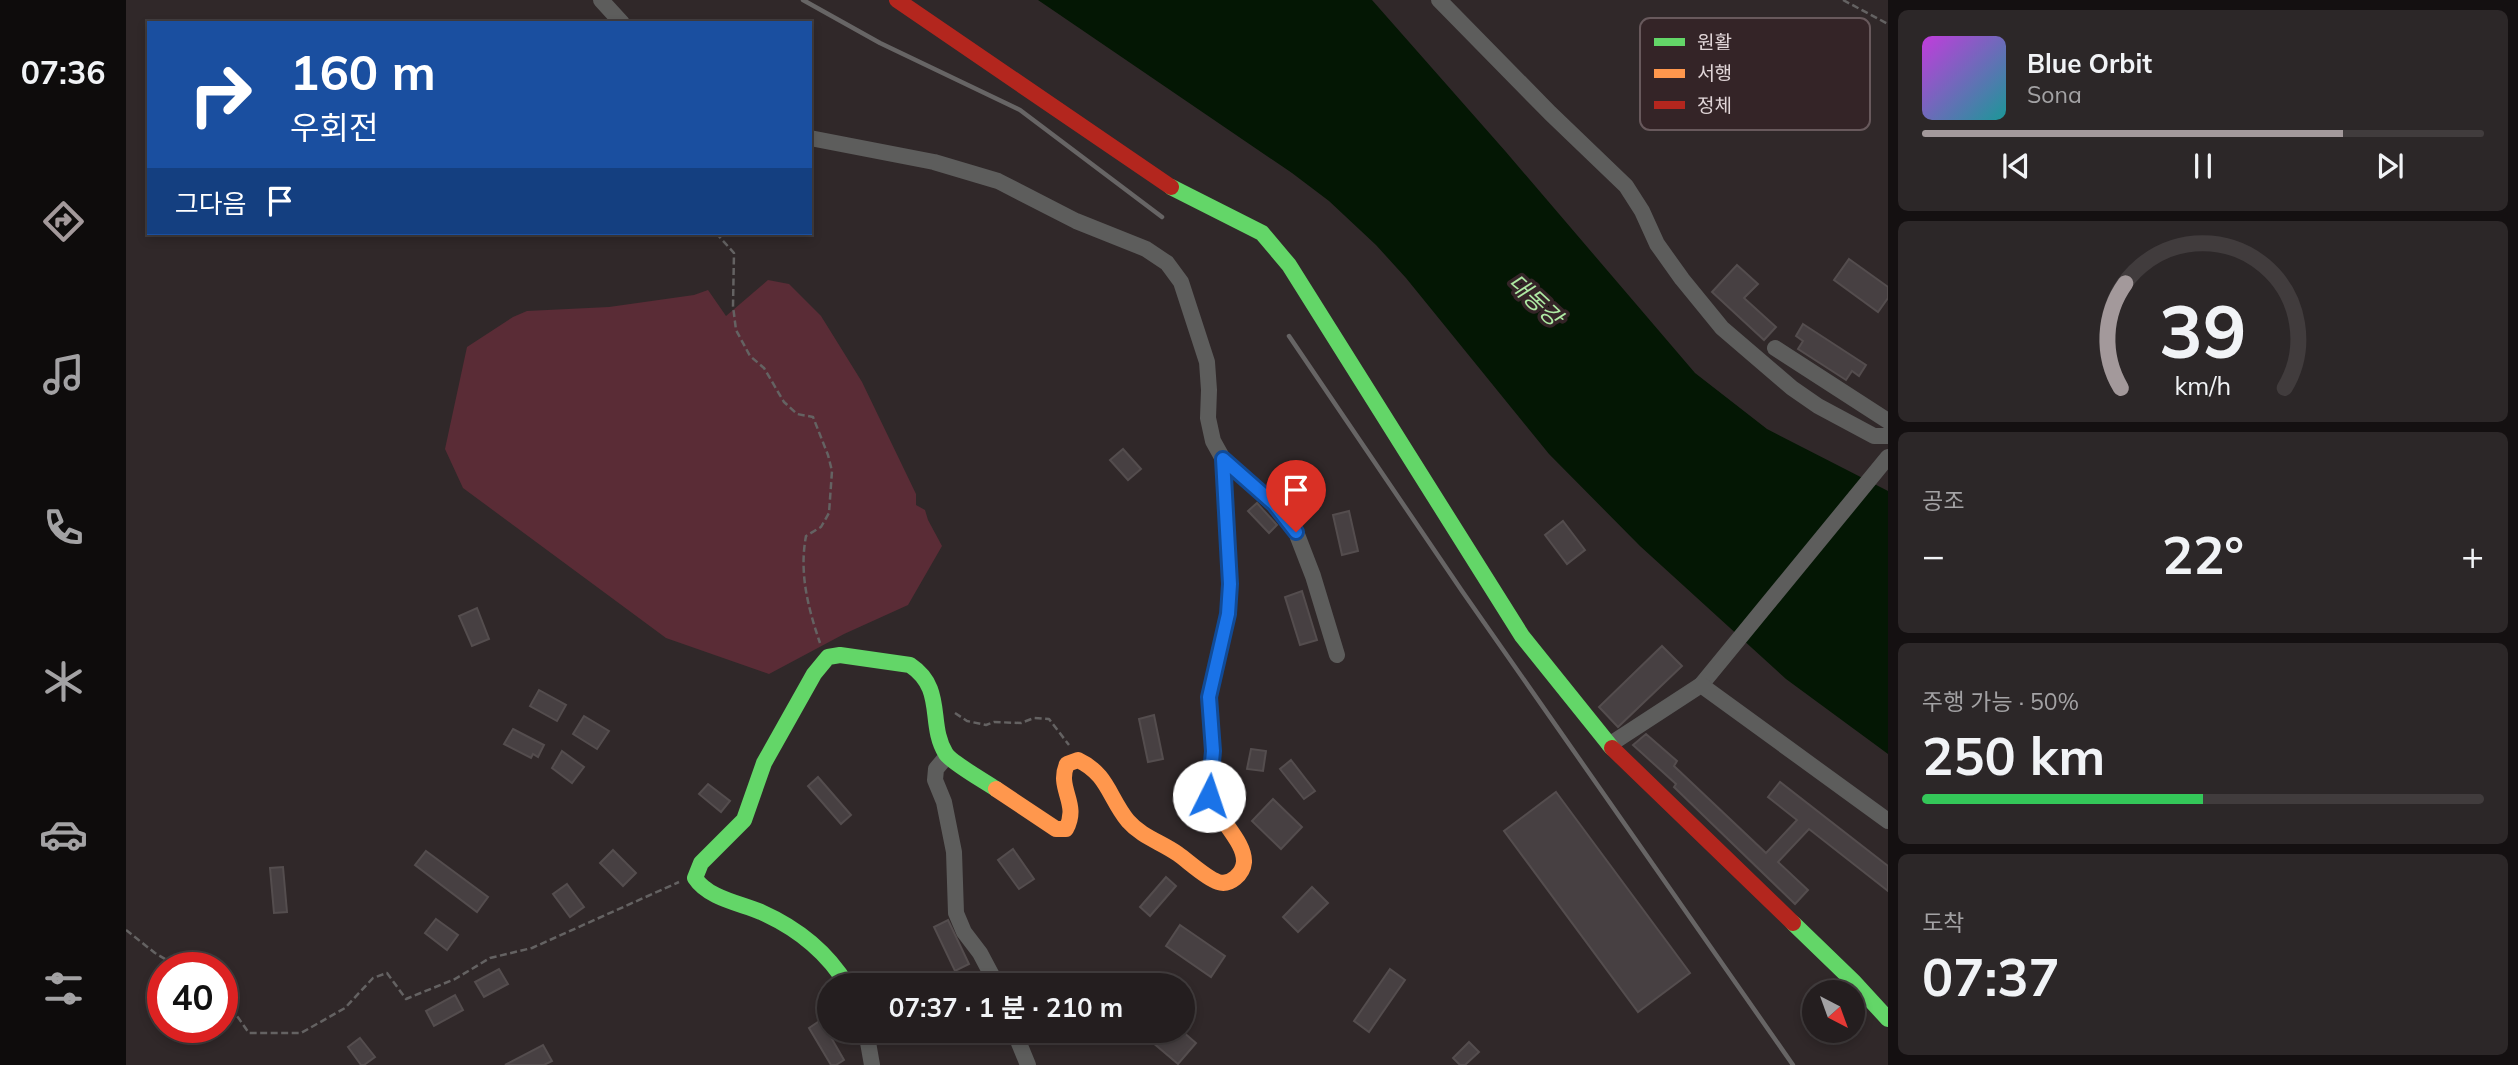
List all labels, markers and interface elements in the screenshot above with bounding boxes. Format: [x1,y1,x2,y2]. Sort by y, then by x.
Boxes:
legend [1640,18,1870,130]
text: 원활 [1697,30,1732,54]
text: 160 m [290,41,436,102]
text: Blue Orbit [2027,47,2152,80]
icon: right [175,49,266,140]
text: 07:36 [21,52,105,92]
text: 서행 [1697,61,1732,85]
text: Sona [2027,80,2082,109]
text: 정체 [1697,93,1732,117]
text: 우회전 [290,107,378,147]
icon: previous [1997,147,2035,185]
icon: pause [2184,147,2222,185]
icon: next [2371,147,2409,185]
icon: arrive [261,182,299,220]
text: 그다음 [175,187,247,220]
icon: directions [39,197,88,246]
water label: 대동강 [1502,267,1571,334]
text: 39 [2159,285,2247,376]
icon: music [39,350,88,399]
text: km/h [2175,369,2231,400]
pin [1266,460,1326,532]
icon: arrive [1277,471,1315,509]
text: 공조 [1922,486,1964,515]
icon: phone [39,503,88,552]
text: 22° [2162,522,2244,587]
text: − [1922,531,1945,579]
text: + [2461,531,2484,579]
icon: climate [39,657,88,706]
text: 주행 가능 · 50% [1922,687,2079,716]
text: 250 km [1922,723,2105,788]
position arrow [1172,759,1246,833]
icon: car [39,810,88,859]
text: 도착 [1922,908,1964,937]
text: 07:37 [1922,944,2060,1009]
speed limit sign: 40 [147,952,238,1043]
icon: filters [39,964,88,1013]
north arrow [1802,980,1866,1043]
map controls [1802,980,1865,1043]
text: 07:37 · 1 분 · 210 m [889,991,1123,1024]

